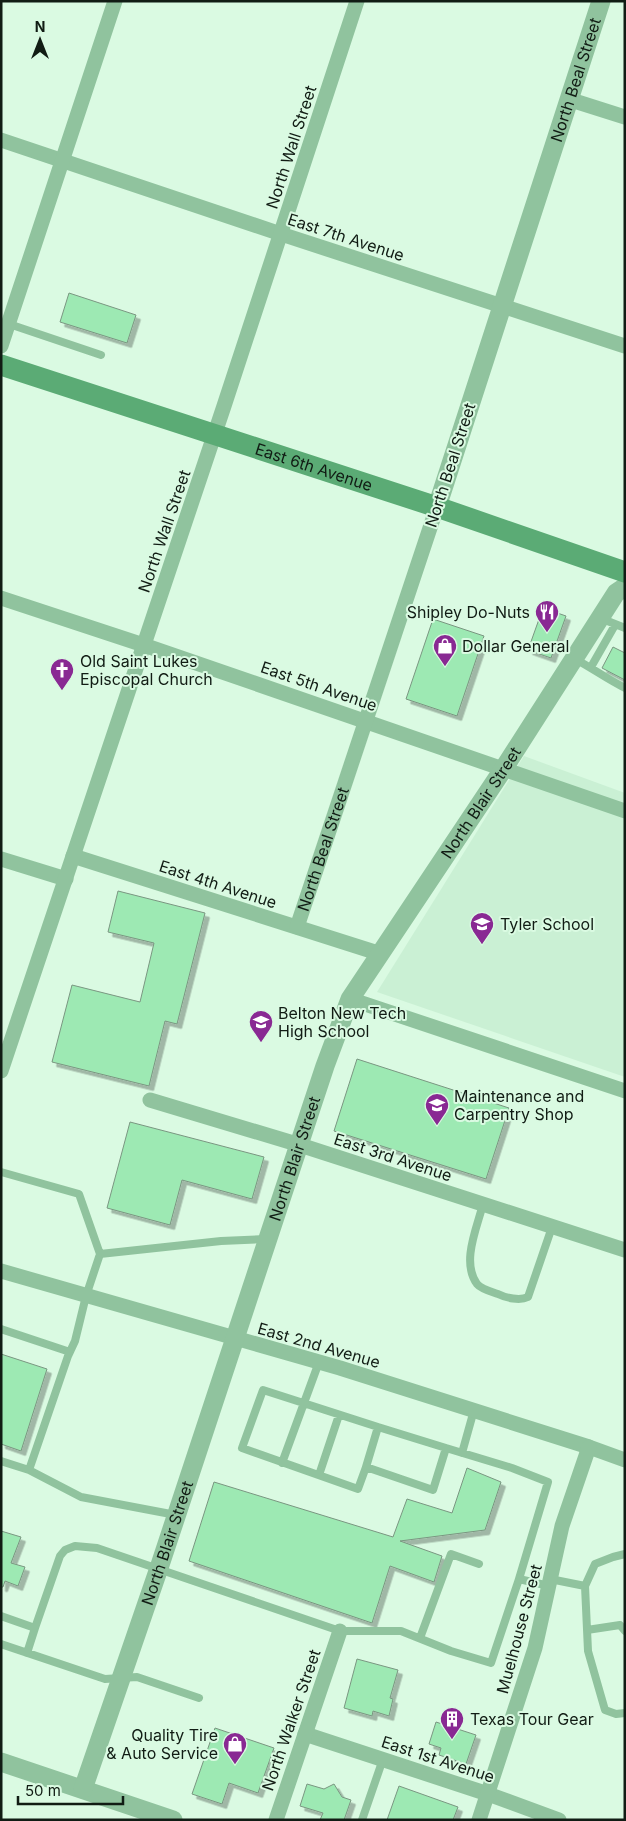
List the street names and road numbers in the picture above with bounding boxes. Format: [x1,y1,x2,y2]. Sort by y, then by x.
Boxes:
street label: North Beal Street [546,15,605,145]
street label: North Wall Street [262,83,320,211]
street label: East 7th Avenue [285,209,407,265]
street label: North Beal Street [420,400,480,530]
street label: East 6th Avenue [253,438,375,495]
street label: North Wall Street [134,467,194,595]
street label: East 5th Avenue [258,657,380,715]
street label: North Blair Street [437,743,525,862]
street label: North Beal Street [293,785,353,914]
street label: East 4th Avenue [157,856,279,912]
street label: North Blair Street [265,1094,324,1223]
street label: East 3rd Avenue [331,1128,455,1186]
street label: East 2nd Avenue [255,1318,383,1372]
street label: North Blair Street [137,1478,197,1608]
street label: Muelhouse Street [492,1562,546,1696]
street label: North Walker Street [257,1647,325,1793]
street label: East 1st Avenue [379,1731,497,1787]

